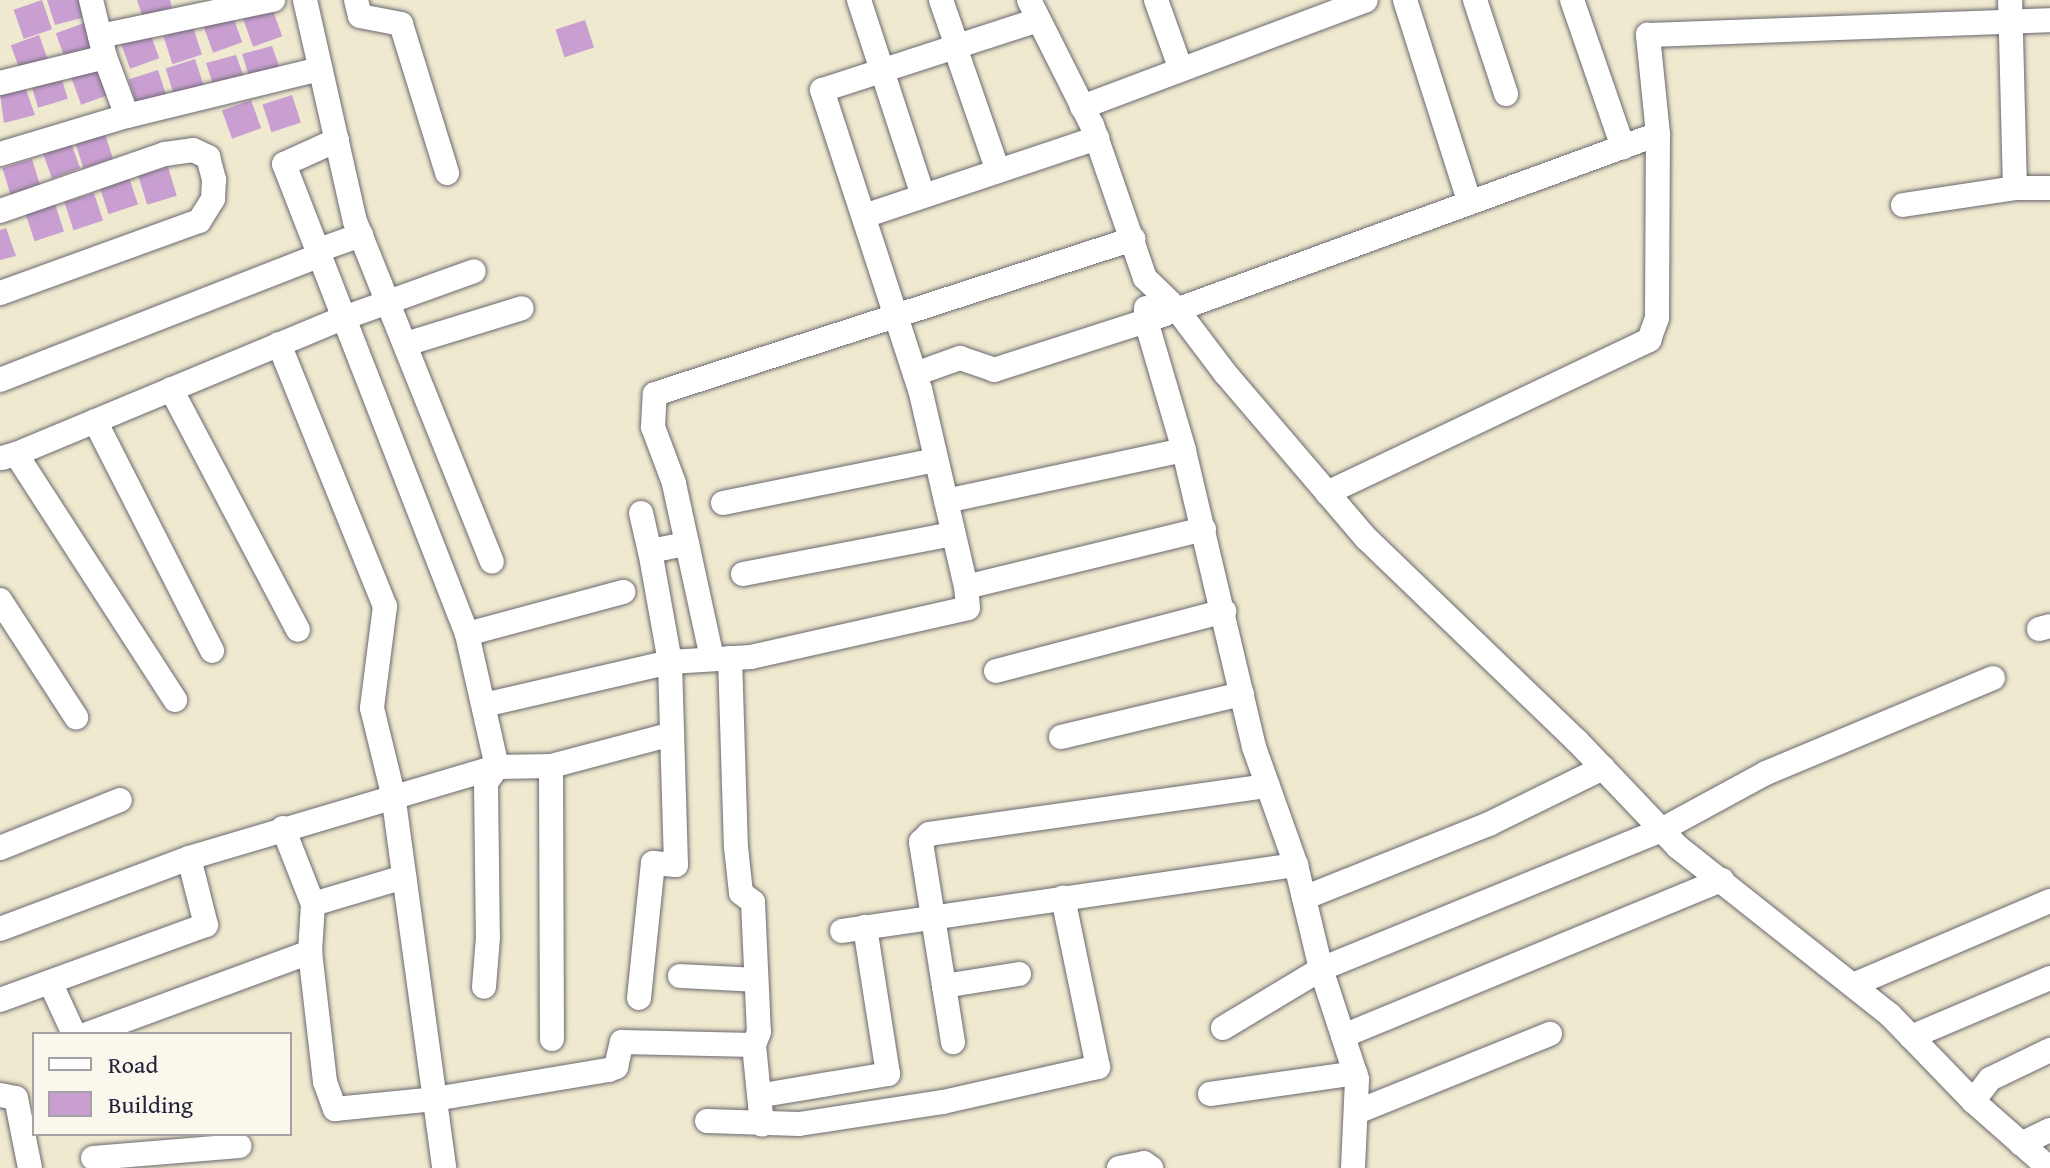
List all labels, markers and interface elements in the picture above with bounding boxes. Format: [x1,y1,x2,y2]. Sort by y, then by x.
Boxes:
legend [32,1032,292,1136]
text: Road [108,1047,158,1082]
text: Building [108,1087,193,1122]

